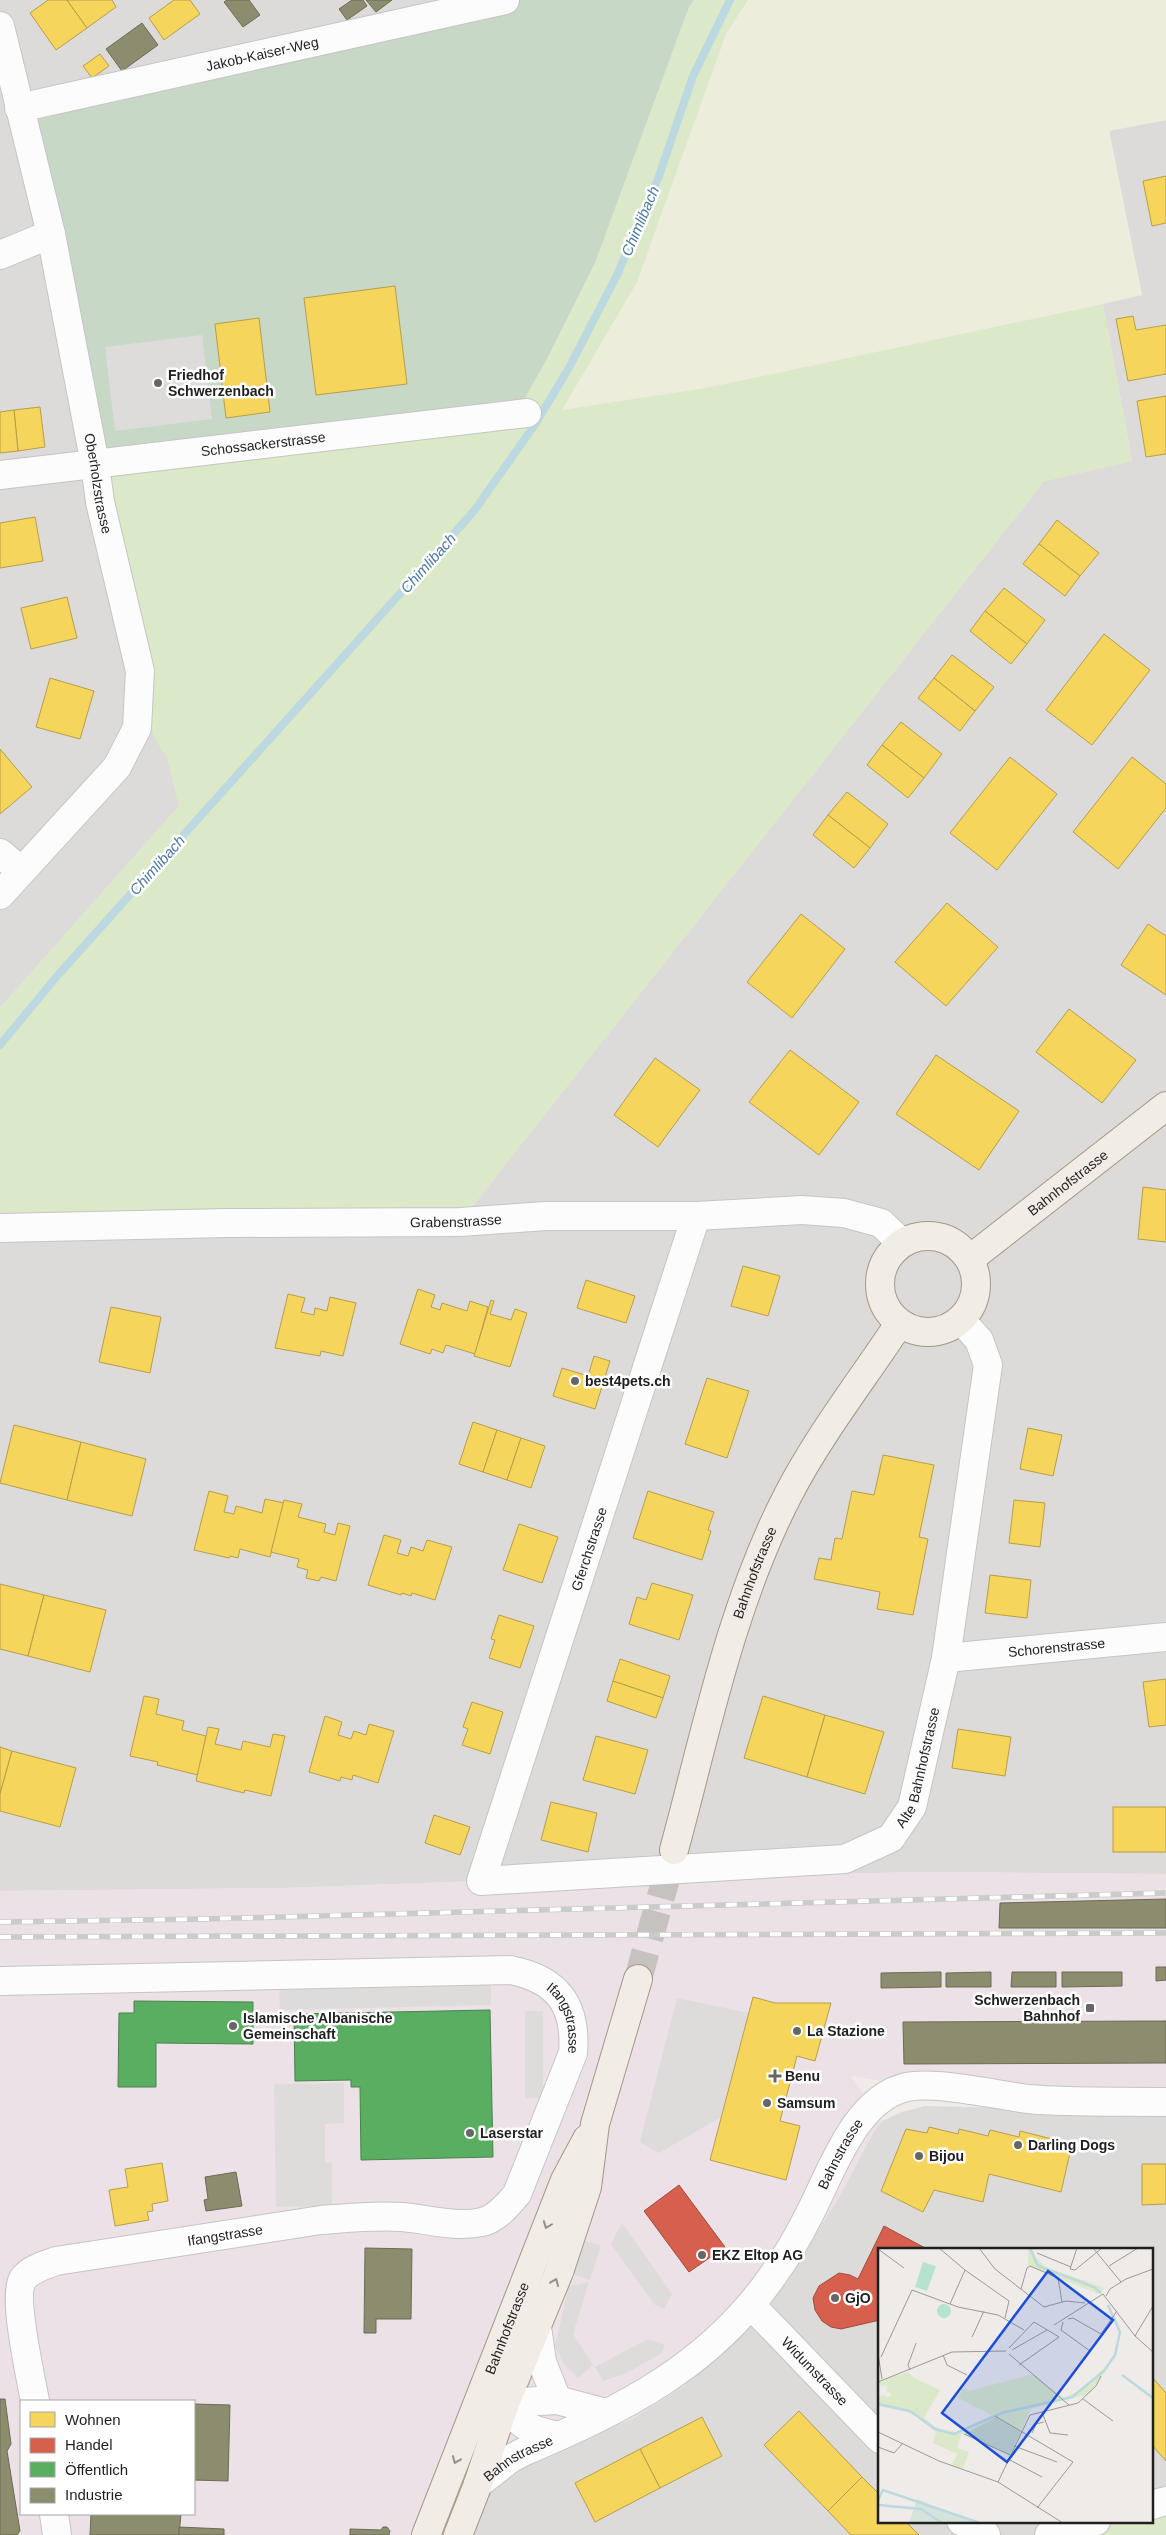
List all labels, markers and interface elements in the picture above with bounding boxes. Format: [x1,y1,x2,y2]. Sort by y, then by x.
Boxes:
street label: Jakob-Kaiser-Weg [204,34,320,74]
water label: Chimlibach [618,184,662,258]
place label: Friedhof Schwerzenbach [168,367,274,399]
marker: Friedhof Schwerzenbach [152,377,164,389]
street label: Schossackerstrasse [200,429,327,459]
street label: Oberholzstrasse [81,432,115,536]
water label: Chimlibach [397,530,459,596]
water label: Chimlibach [126,832,188,898]
street label: Bahnhofstrasse [1024,1146,1111,1219]
street label: Grabenstrasse [410,1211,503,1230]
place label: best4pets.ch [585,1373,671,1389]
marker: best4pets.ch [569,1375,581,1387]
street label: Gferchstrasse [568,1505,610,1593]
street label: Bahnhofstrasse [730,1524,780,1621]
street label: Schorenstrasse [1007,1635,1106,1660]
street label: Alte Bahnhofstrasse [892,1705,943,1831]
street label: Ifangstrasse [544,1979,582,2054]
place label: Schwerzenbach Bahnhof [974,1992,1080,2024]
marker: Schwerzenbach Bahnhof [1084,2002,1096,2014]
place label: Islamische Albanische Gemeinschaft [243,2010,393,2042]
marker: Islamische Albanische Gemeinschaft [227,2020,239,2032]
place label: La Stazione [807,2023,885,2039]
marker: La Stazione [791,2025,803,2037]
place label: Benu [785,2068,820,2084]
marker: Benu [769,2070,781,2082]
place label: Samsum [777,2095,835,2111]
marker: Samsum [761,2097,773,2109]
street label: Bahnstrasse [815,2115,866,2192]
place label: Laserstar [480,2125,544,2141]
marker: Laserstar [464,2127,476,2139]
place label: Darling Dogs [1028,2137,1115,2153]
marker: Darling Dogs [1012,2139,1024,2151]
place label: Bijou [929,2148,964,2164]
marker: Bijou [913,2150,925,2162]
street label: Ifangstrasse [186,2221,264,2249]
one-way arrow [543,2221,553,2229]
place label: EKZ Eltop AG [712,2247,803,2263]
inset map [878,2248,1154,2522]
marker: EKZ Eltop AG [696,2249,708,2261]
one-way arrow [549,2278,560,2287]
street label: Bahnhofstrasse [482,2280,532,2377]
place label: GjO [845,2290,871,2306]
marker: GjO [829,2292,841,2304]
street label: Widumstrasse [778,2334,851,2409]
legend [20,2400,195,2515]
text: Wohnen [65,2411,121,2428]
street label: Bahnstrasse [480,2432,555,2485]
text: Handel [65,2436,113,2453]
one-way arrow [451,2455,462,2464]
text: Öffentlich [65,2461,128,2478]
text: Industrie [65,2486,123,2503]

